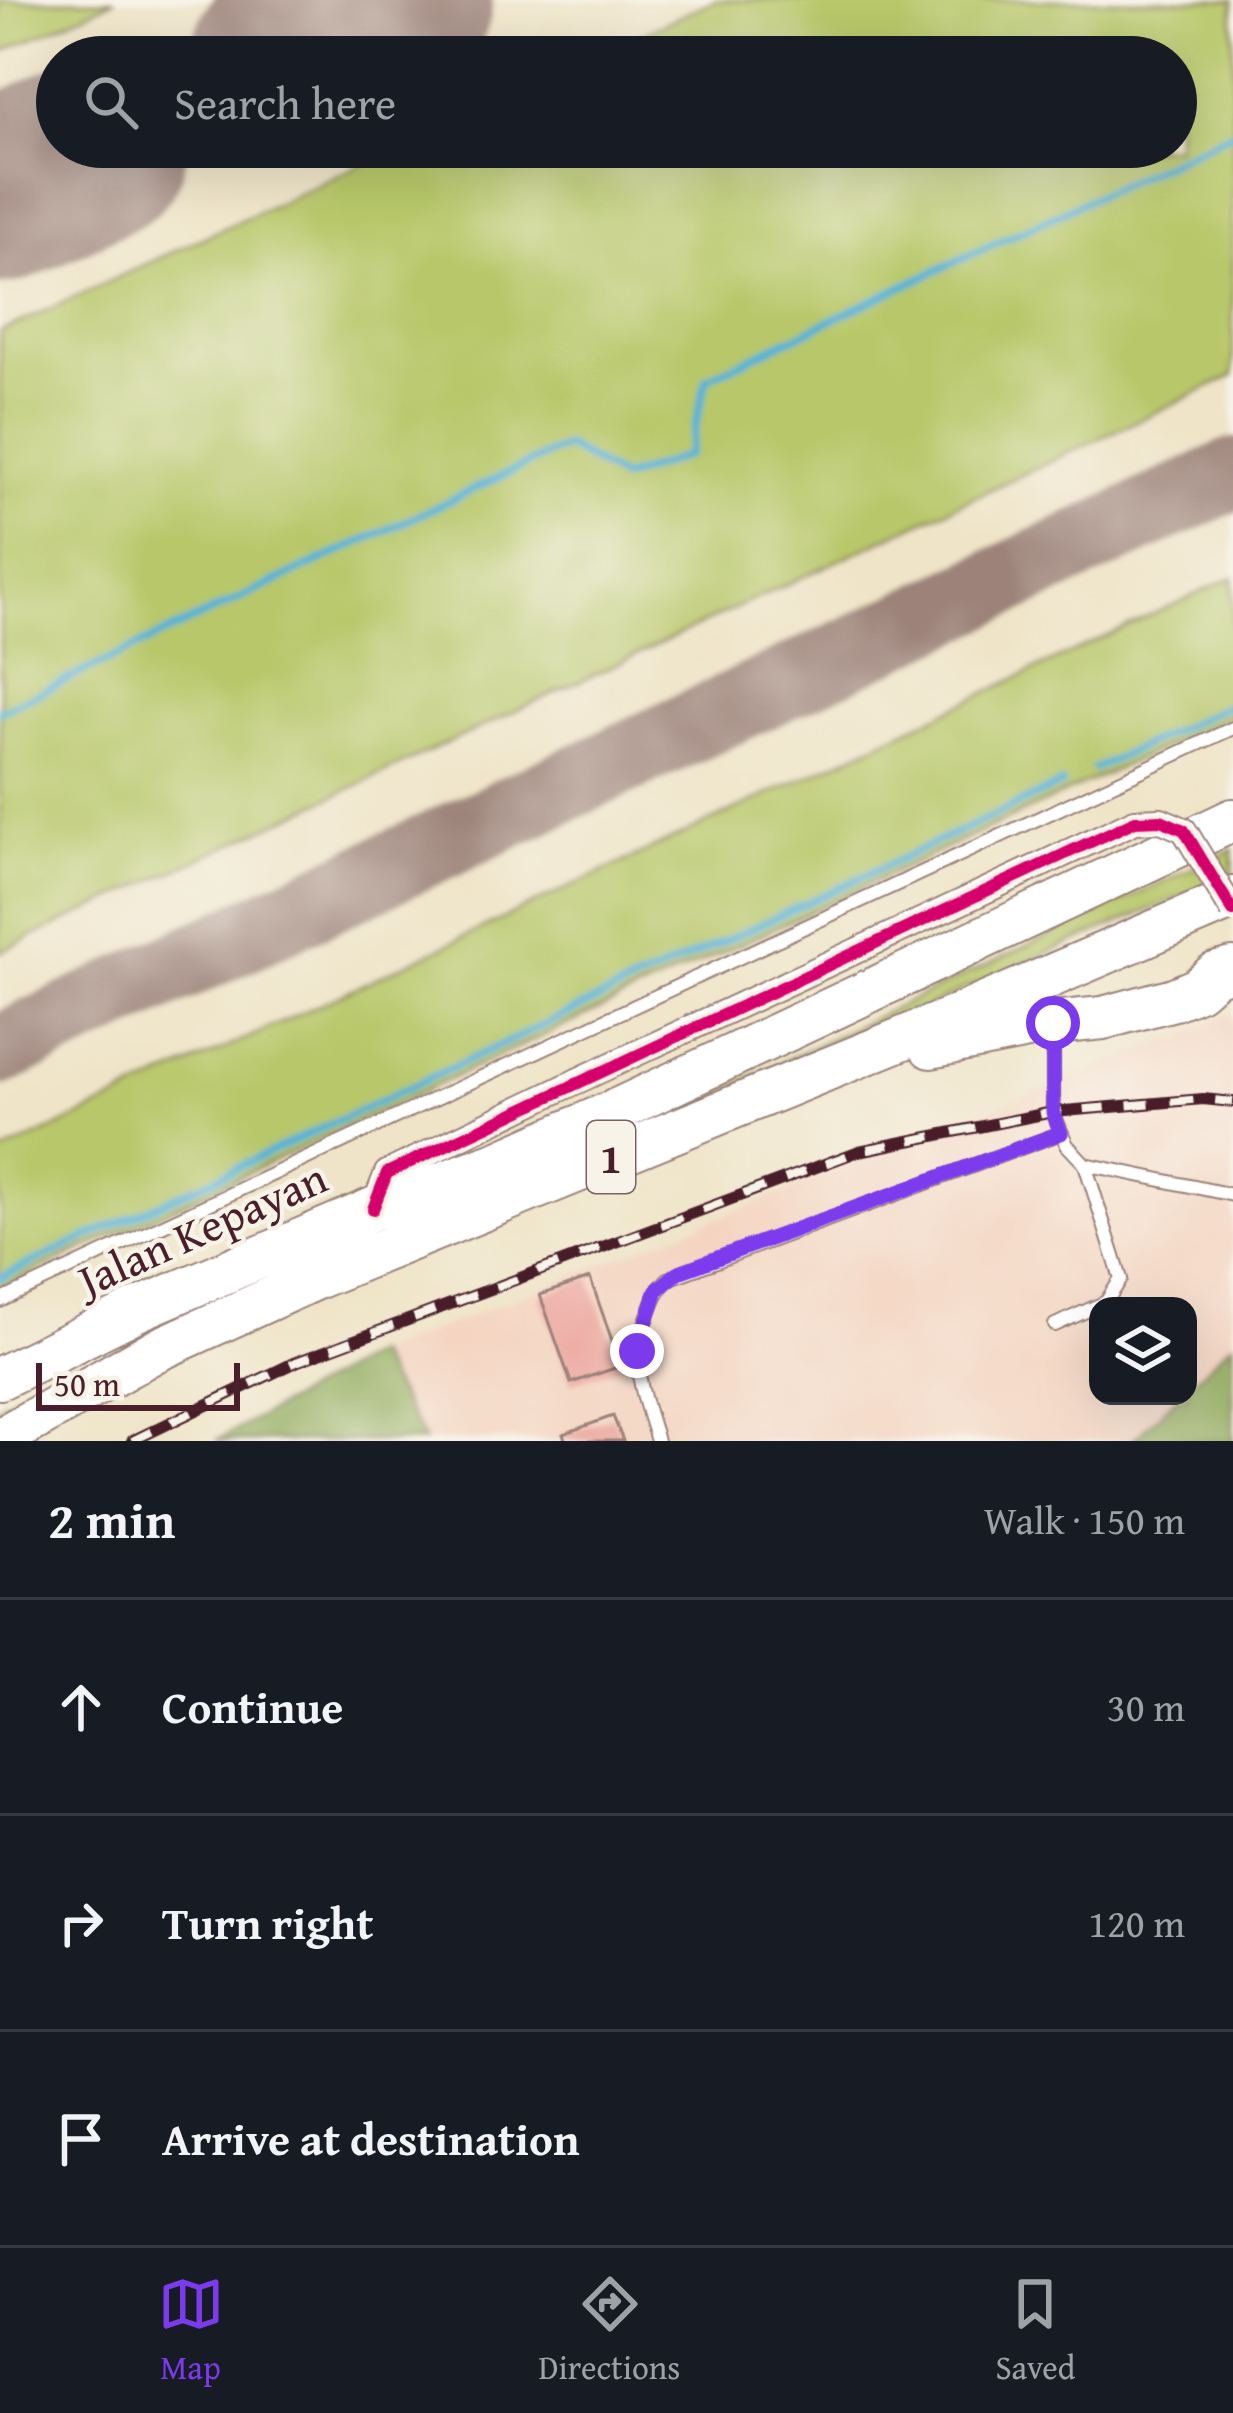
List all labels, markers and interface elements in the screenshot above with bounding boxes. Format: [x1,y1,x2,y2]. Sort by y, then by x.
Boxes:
search box [36,36,1197,168]
icon: search [78,69,144,135]
text: Search here [174,70,396,135]
route start [1026,996,1080,1050]
road number: 1 [587,1121,635,1193]
street label: Jalan Kepayan [63,1144,337,1314]
map controls [1089,1297,1197,1405]
button: layers [1089,1297,1197,1405]
route end [610,1324,664,1378]
scale bar [36,1357,240,1410]
text: 50 m [54,1360,120,1408]
text: 2 min [48,1482,175,1557]
text: Walk · 150 m [984,1491,1185,1548]
icon: ahead [48,1674,114,1740]
text: Continue [162,1674,343,1739]
text: 30 m [1107,1678,1185,1735]
icon: right [48,1890,114,1956]
text: Turn right [162,1890,374,1955]
text: 120 m [1088,1894,1185,1951]
icon: arrive [48,2106,114,2172]
text: Arrive at destination [162,2106,580,2171]
tab: Map [158,2271,224,2391]
tab: Directions [539,2271,680,2391]
tab: Saved [996,2271,1075,2391]

